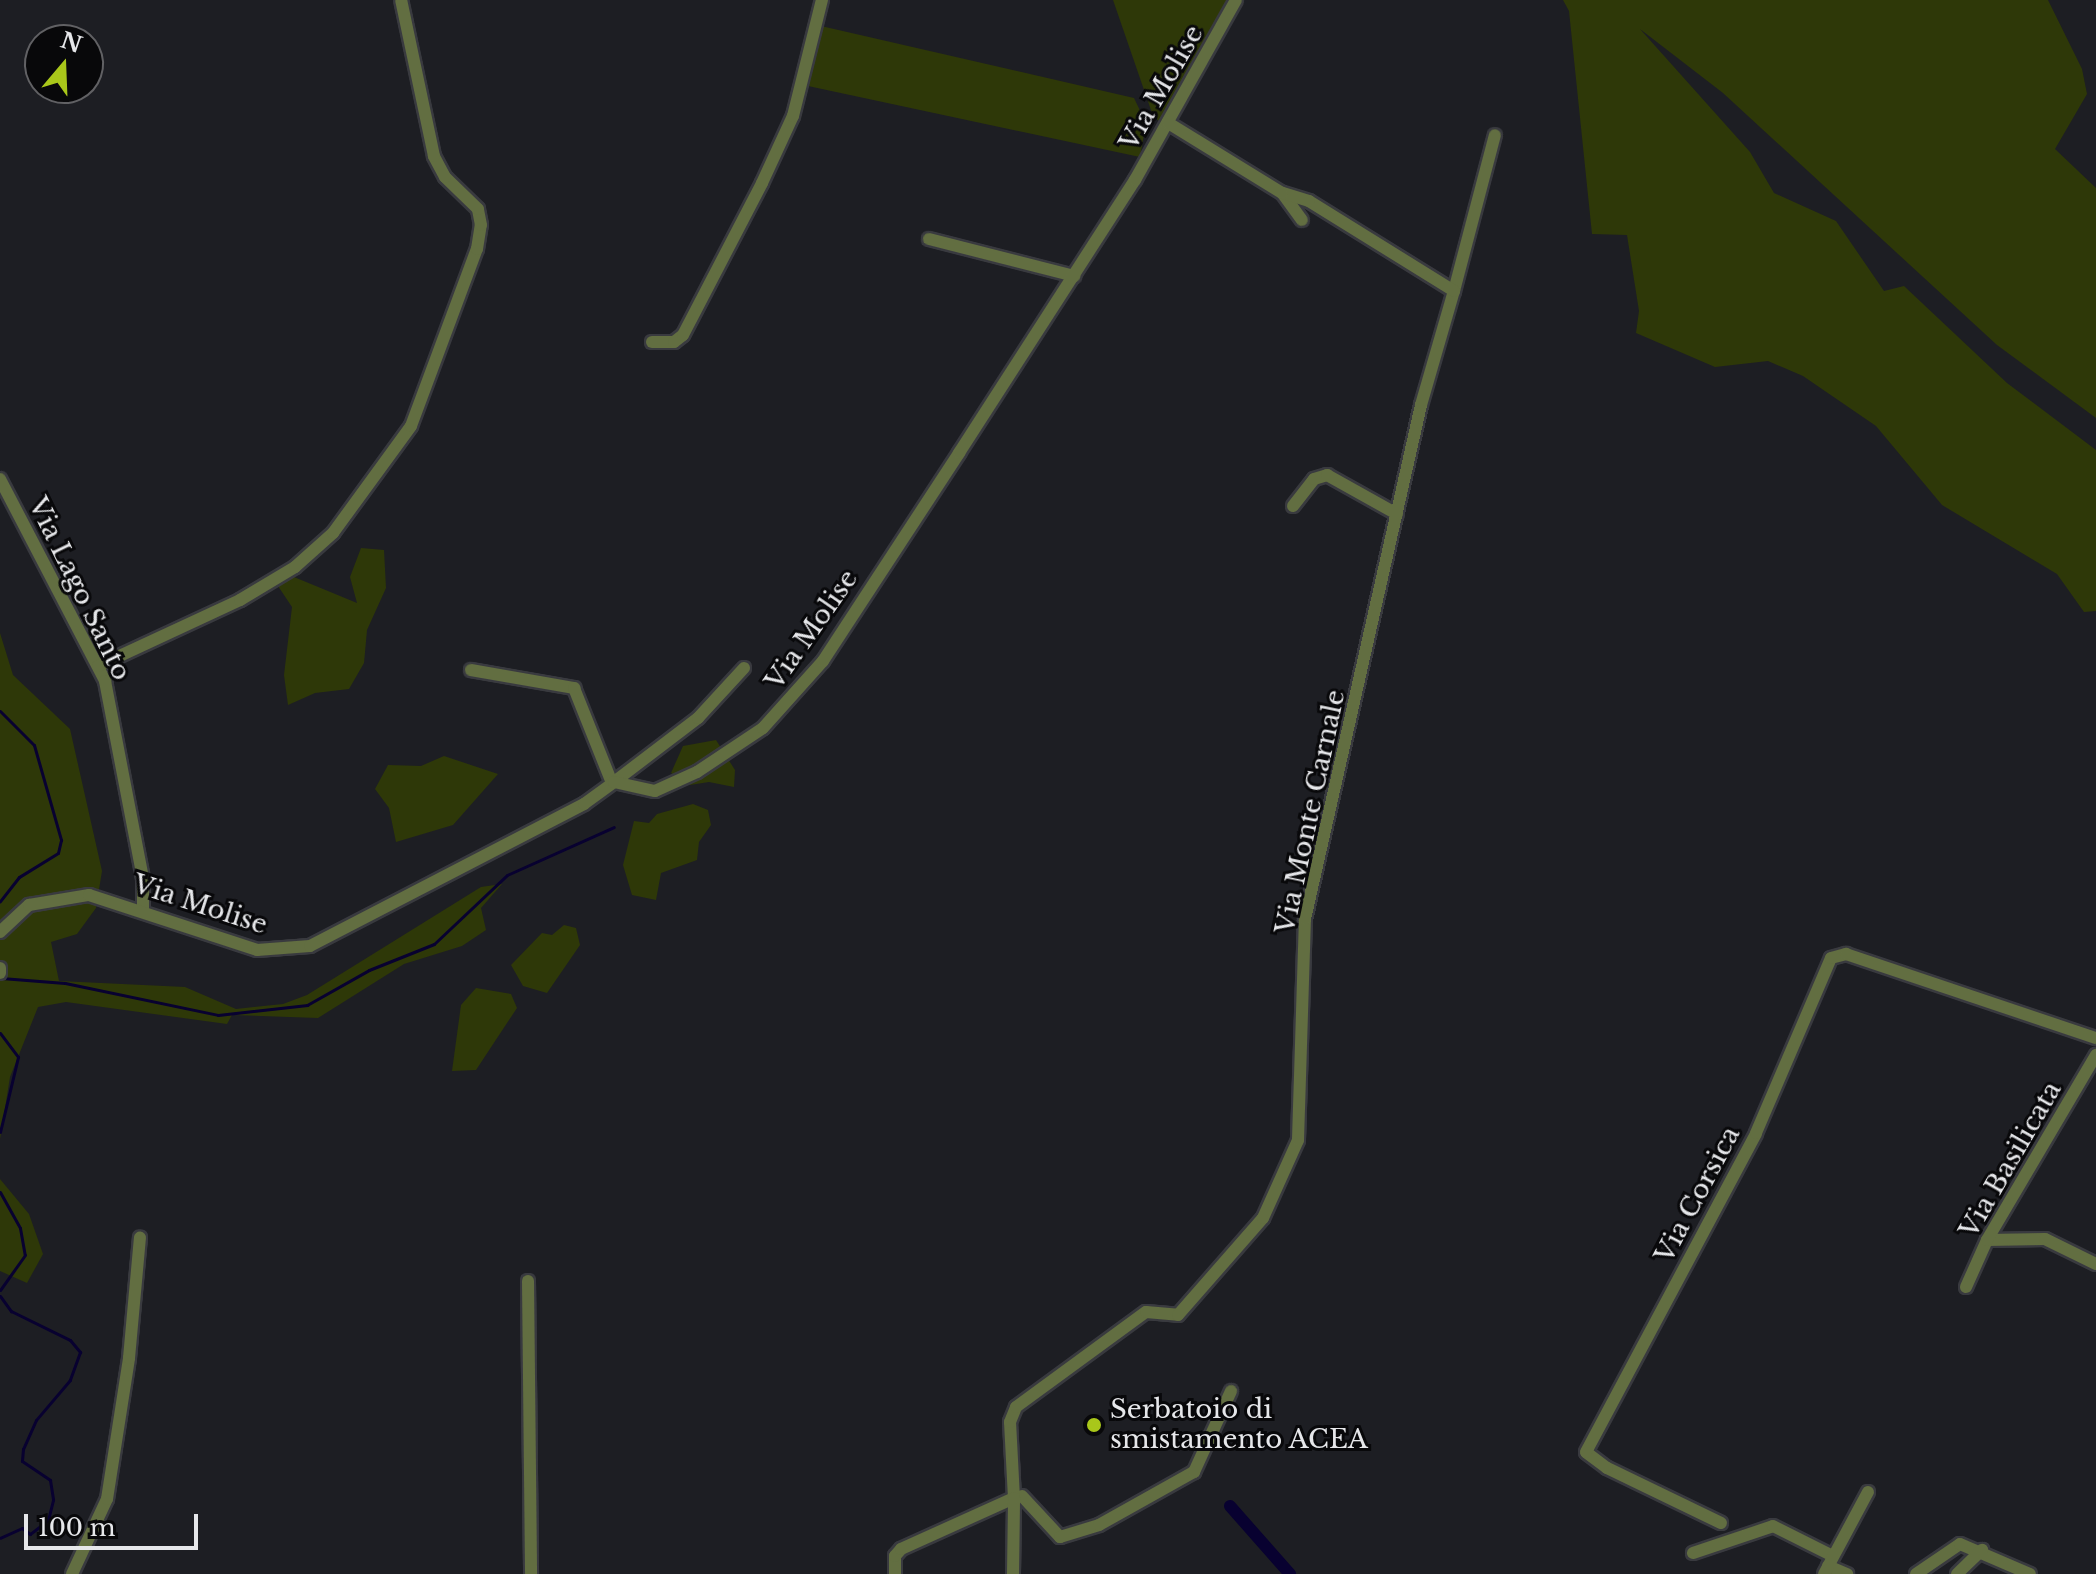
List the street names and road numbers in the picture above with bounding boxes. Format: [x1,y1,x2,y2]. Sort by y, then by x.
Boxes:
street label: Via Molise [1114,20,1210,156]
street label: Via Lago Santo [21,492,137,686]
street label: Via Molise [759,564,865,696]
street label: Via Monte Carnale [1270,687,1352,937]
street label: Via Molise [129,869,271,941]
street label: Via Basilicata [1954,1076,2068,1244]
street label: Via Corsica [1649,1121,1747,1269]

